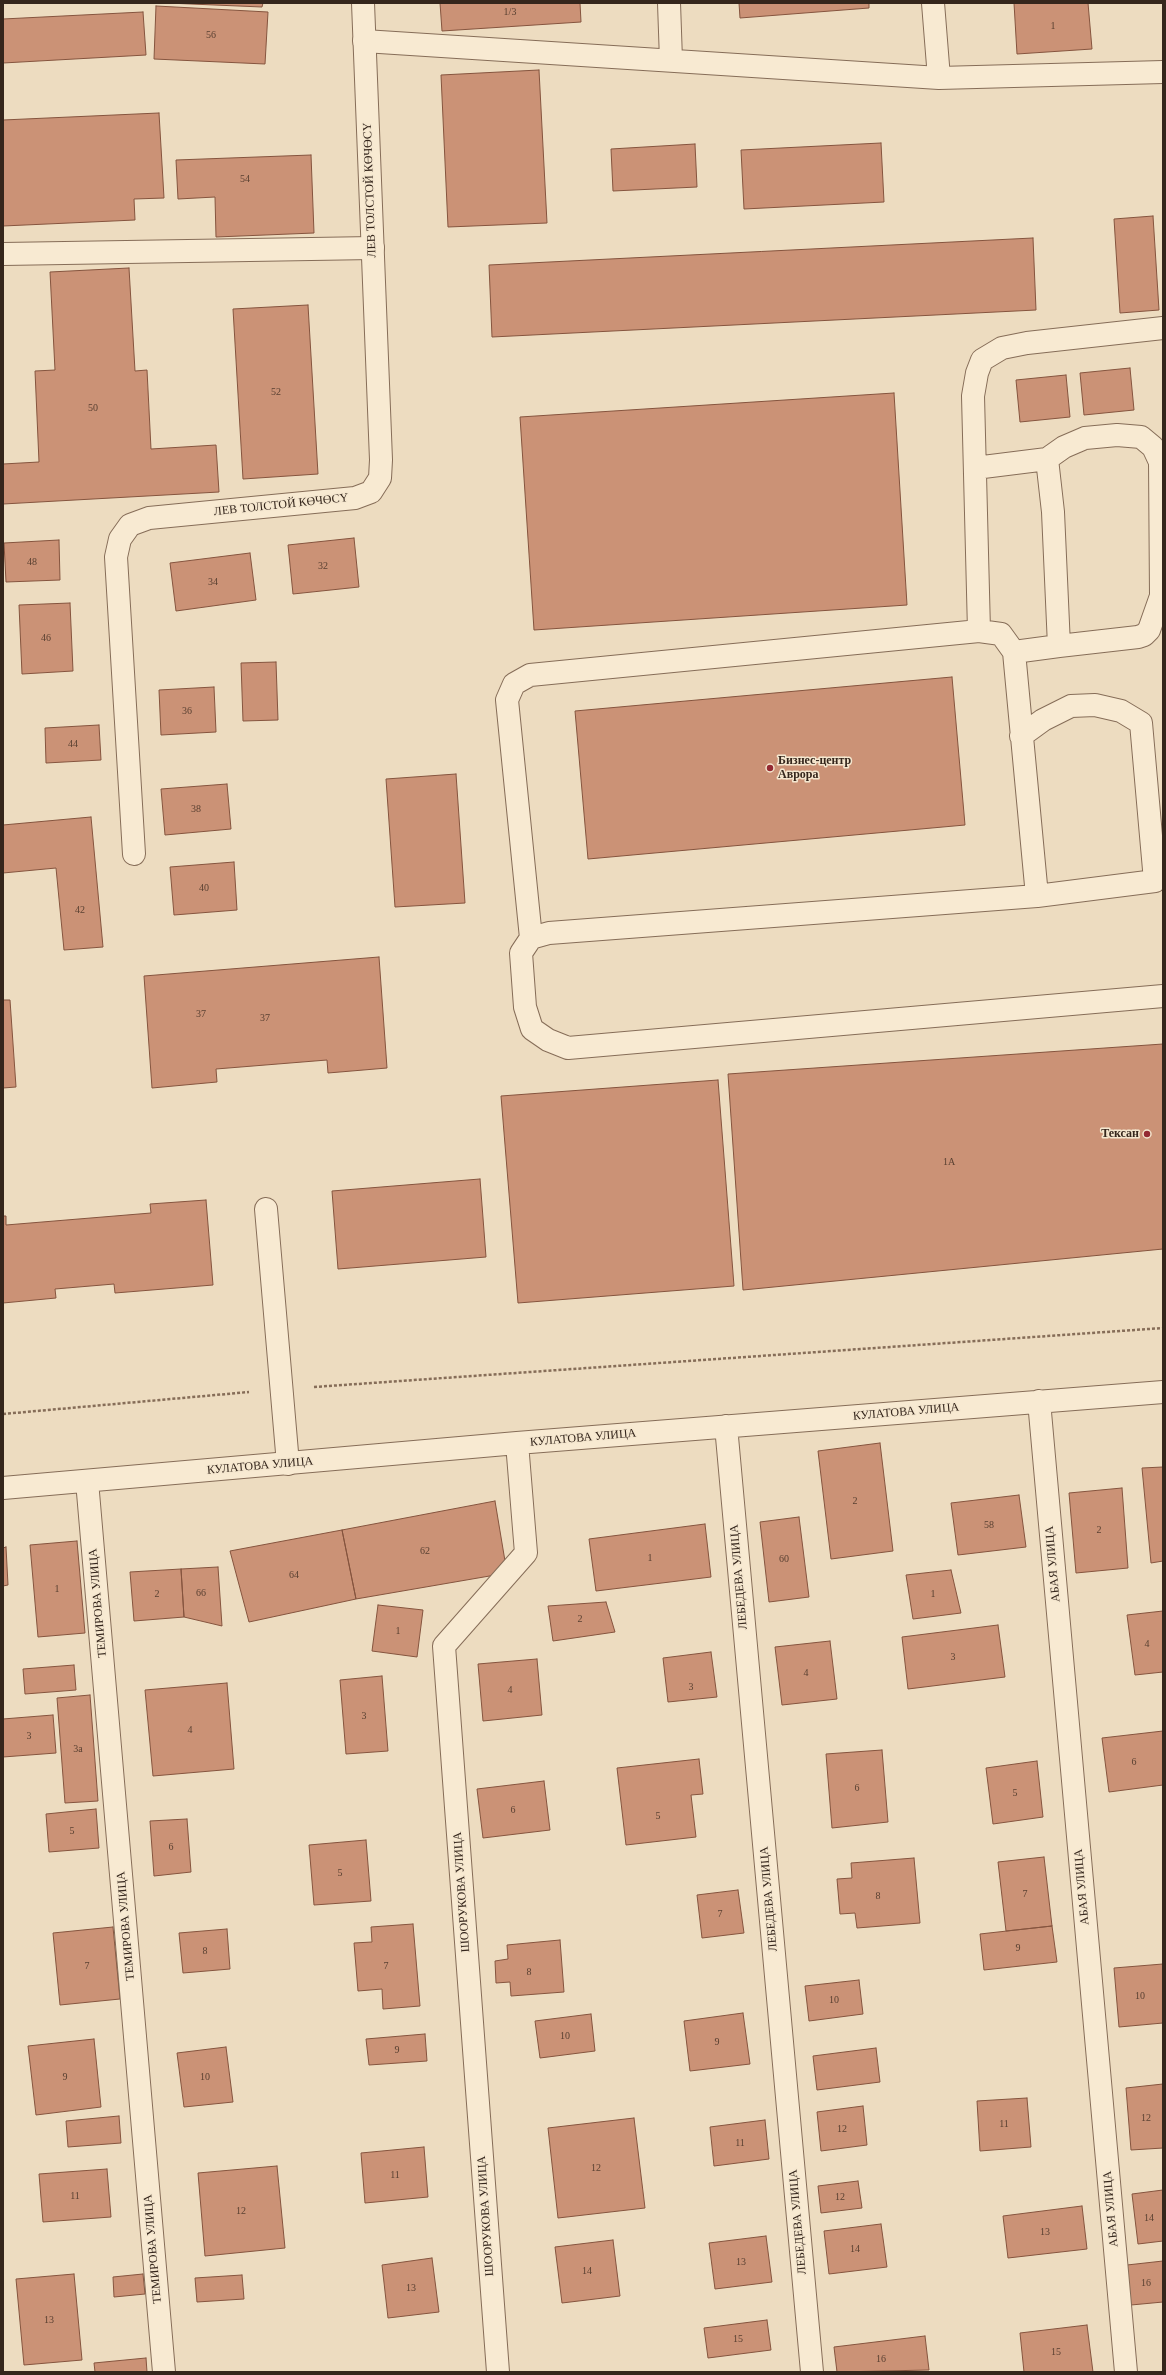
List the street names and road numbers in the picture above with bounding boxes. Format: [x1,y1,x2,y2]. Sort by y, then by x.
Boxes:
street label: ЛЕВ ТОЛСТОЙ КӨЧӨСҮ [360,122,380,258]
street label: ЛЕВ ТОЛСТОЙ КӨЧӨСҮ [213,491,349,519]
street label: КУЛАТОВА УЛИЦА [852,1400,960,1424]
street label: КУЛАТОВА УЛИЦА [529,1426,637,1450]
street label: КУЛАТОВА УЛИЦА [206,1454,314,1478]
street label: ЛЕБЕДЕВА УЛИЦА [727,1524,751,1630]
street label: АБАЯ УЛИЦА [1043,1525,1063,1603]
street label: ТЕМИРОВА УЛИЦА [86,1548,110,1658]
street label: ШООРУКОВА УЛИЦА [451,1831,473,1953]
street label: ЛЕБЕДЕВА УЛИЦА [757,1846,781,1952]
street label: АБАЯ УЛИЦА [1072,1848,1092,1926]
street label: ТЕМИРОВА УЛИЦА [114,1871,138,1981]
street label: ШООРУКОВА УЛИЦА [475,2155,497,2277]
street label: ЛЕБЕДЕВА УЛИЦА [786,2169,810,2275]
street label: АБАЯ УЛИЦА [1101,2170,1121,2248]
street label: ТЕМИРОВА УЛИЦА [141,2194,165,2304]

